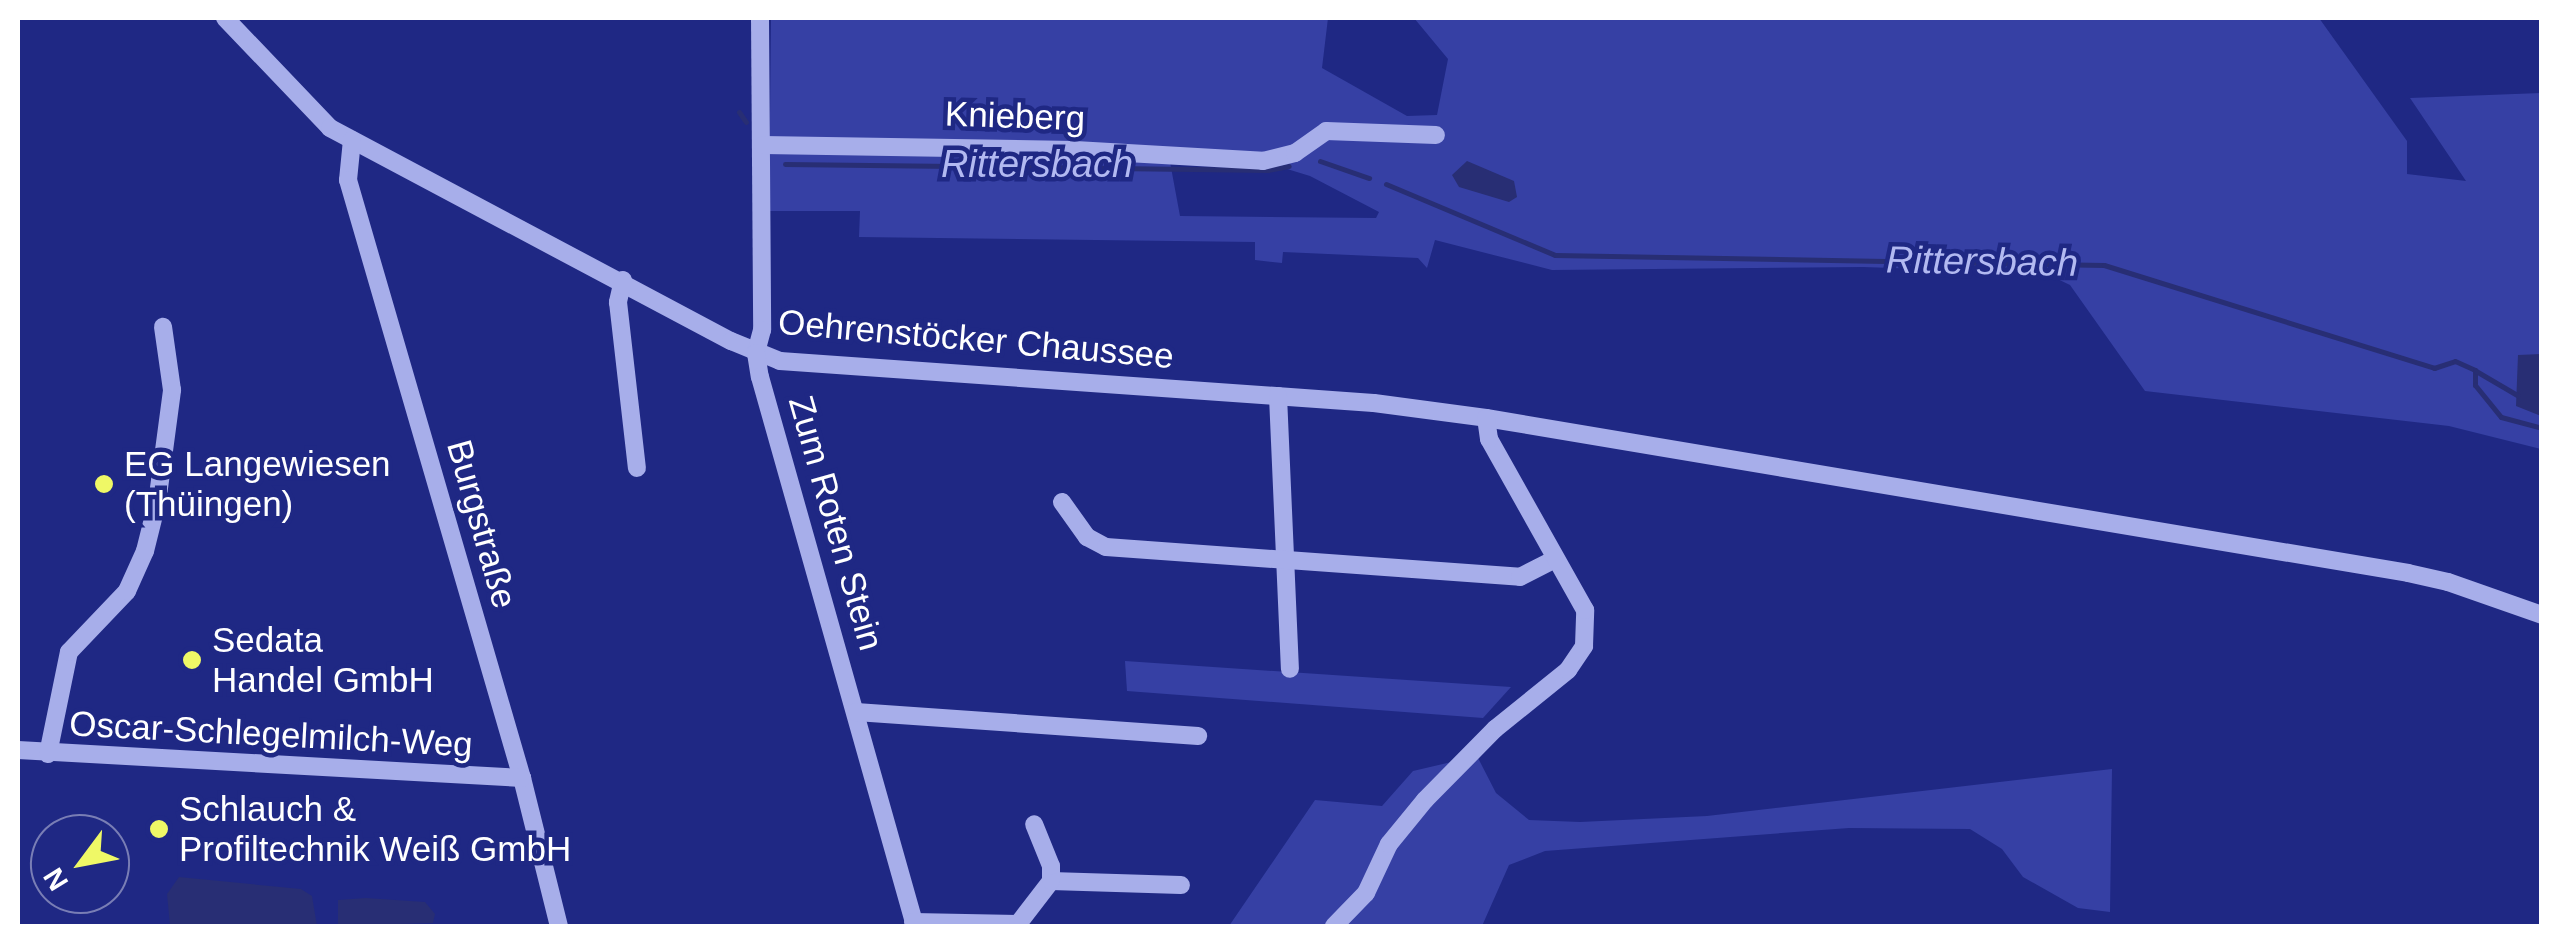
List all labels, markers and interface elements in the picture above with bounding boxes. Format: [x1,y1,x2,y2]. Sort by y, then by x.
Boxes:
street label: Knieberg [944,93,1086,139]
water label: Rittersbach [941,142,1133,188]
water label: Rittersbach [1886,238,2078,286]
street label: Oehrenstöcker Chaussee [776,301,1176,377]
street label: Zum Roten Stein [780,391,892,655]
street label: Burgstraße [438,435,526,613]
place label: EG Langewiesen (Thüingen) [124,443,391,525]
marker: EG Langewiesen (Thüingen) [93,473,115,495]
place label: Sedata Handel GmbH [212,619,434,701]
marker: Sedata Handel GmbH [181,649,203,671]
street label: Oscar-Schlegelmilch-Weg [68,702,474,766]
place label: Schlauch & Profiltechnik Weiß GmbH [179,788,571,870]
north arrow [30,814,130,914]
marker: Schlauch & Profiltechnik Weiß GmbH [148,818,170,840]
text: N [37,862,74,896]

